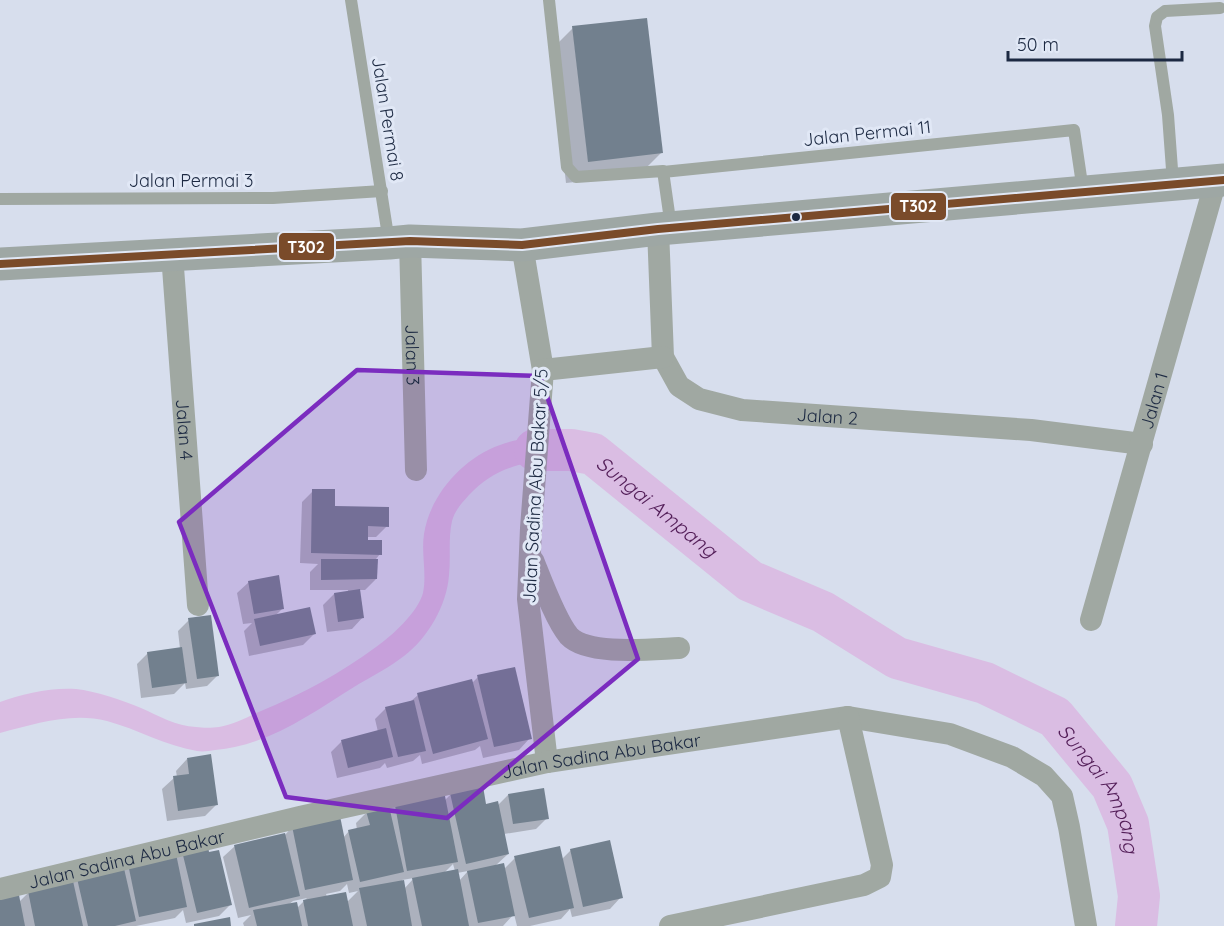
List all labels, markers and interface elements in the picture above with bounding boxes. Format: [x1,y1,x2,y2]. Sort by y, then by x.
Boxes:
scale bar [1008,24,1182,62]
text: 50 m [1017,33,1059,56]
street label: Jalan Permai 8 [367,55,409,183]
street label: Jalan Permai 11 [802,115,932,151]
street label: Jalan Permai 3 [129,169,253,192]
line badge: T302 [890,192,947,221]
text: T302 [899,196,937,216]
unlabelled marker [790,211,802,223]
line badge: T302 [278,232,335,261]
text: T302 [287,237,325,257]
street label: Jalan 3 [401,324,425,386]
street label: Jalan Sadina Abu Bakar 5/5 [517,368,553,604]
street label: Jalan 1 [1134,370,1172,432]
street label: Jalan 4 [171,398,199,461]
street label: Jalan 2 [796,402,859,430]
water label: Sungai Ampang [592,450,724,563]
water label: Sungai Ampang [1053,718,1145,856]
street label: Jalan Sadina Abu Bakar [499,728,702,783]
street label: Jalan Sadina Abu Bakar [26,824,227,893]

